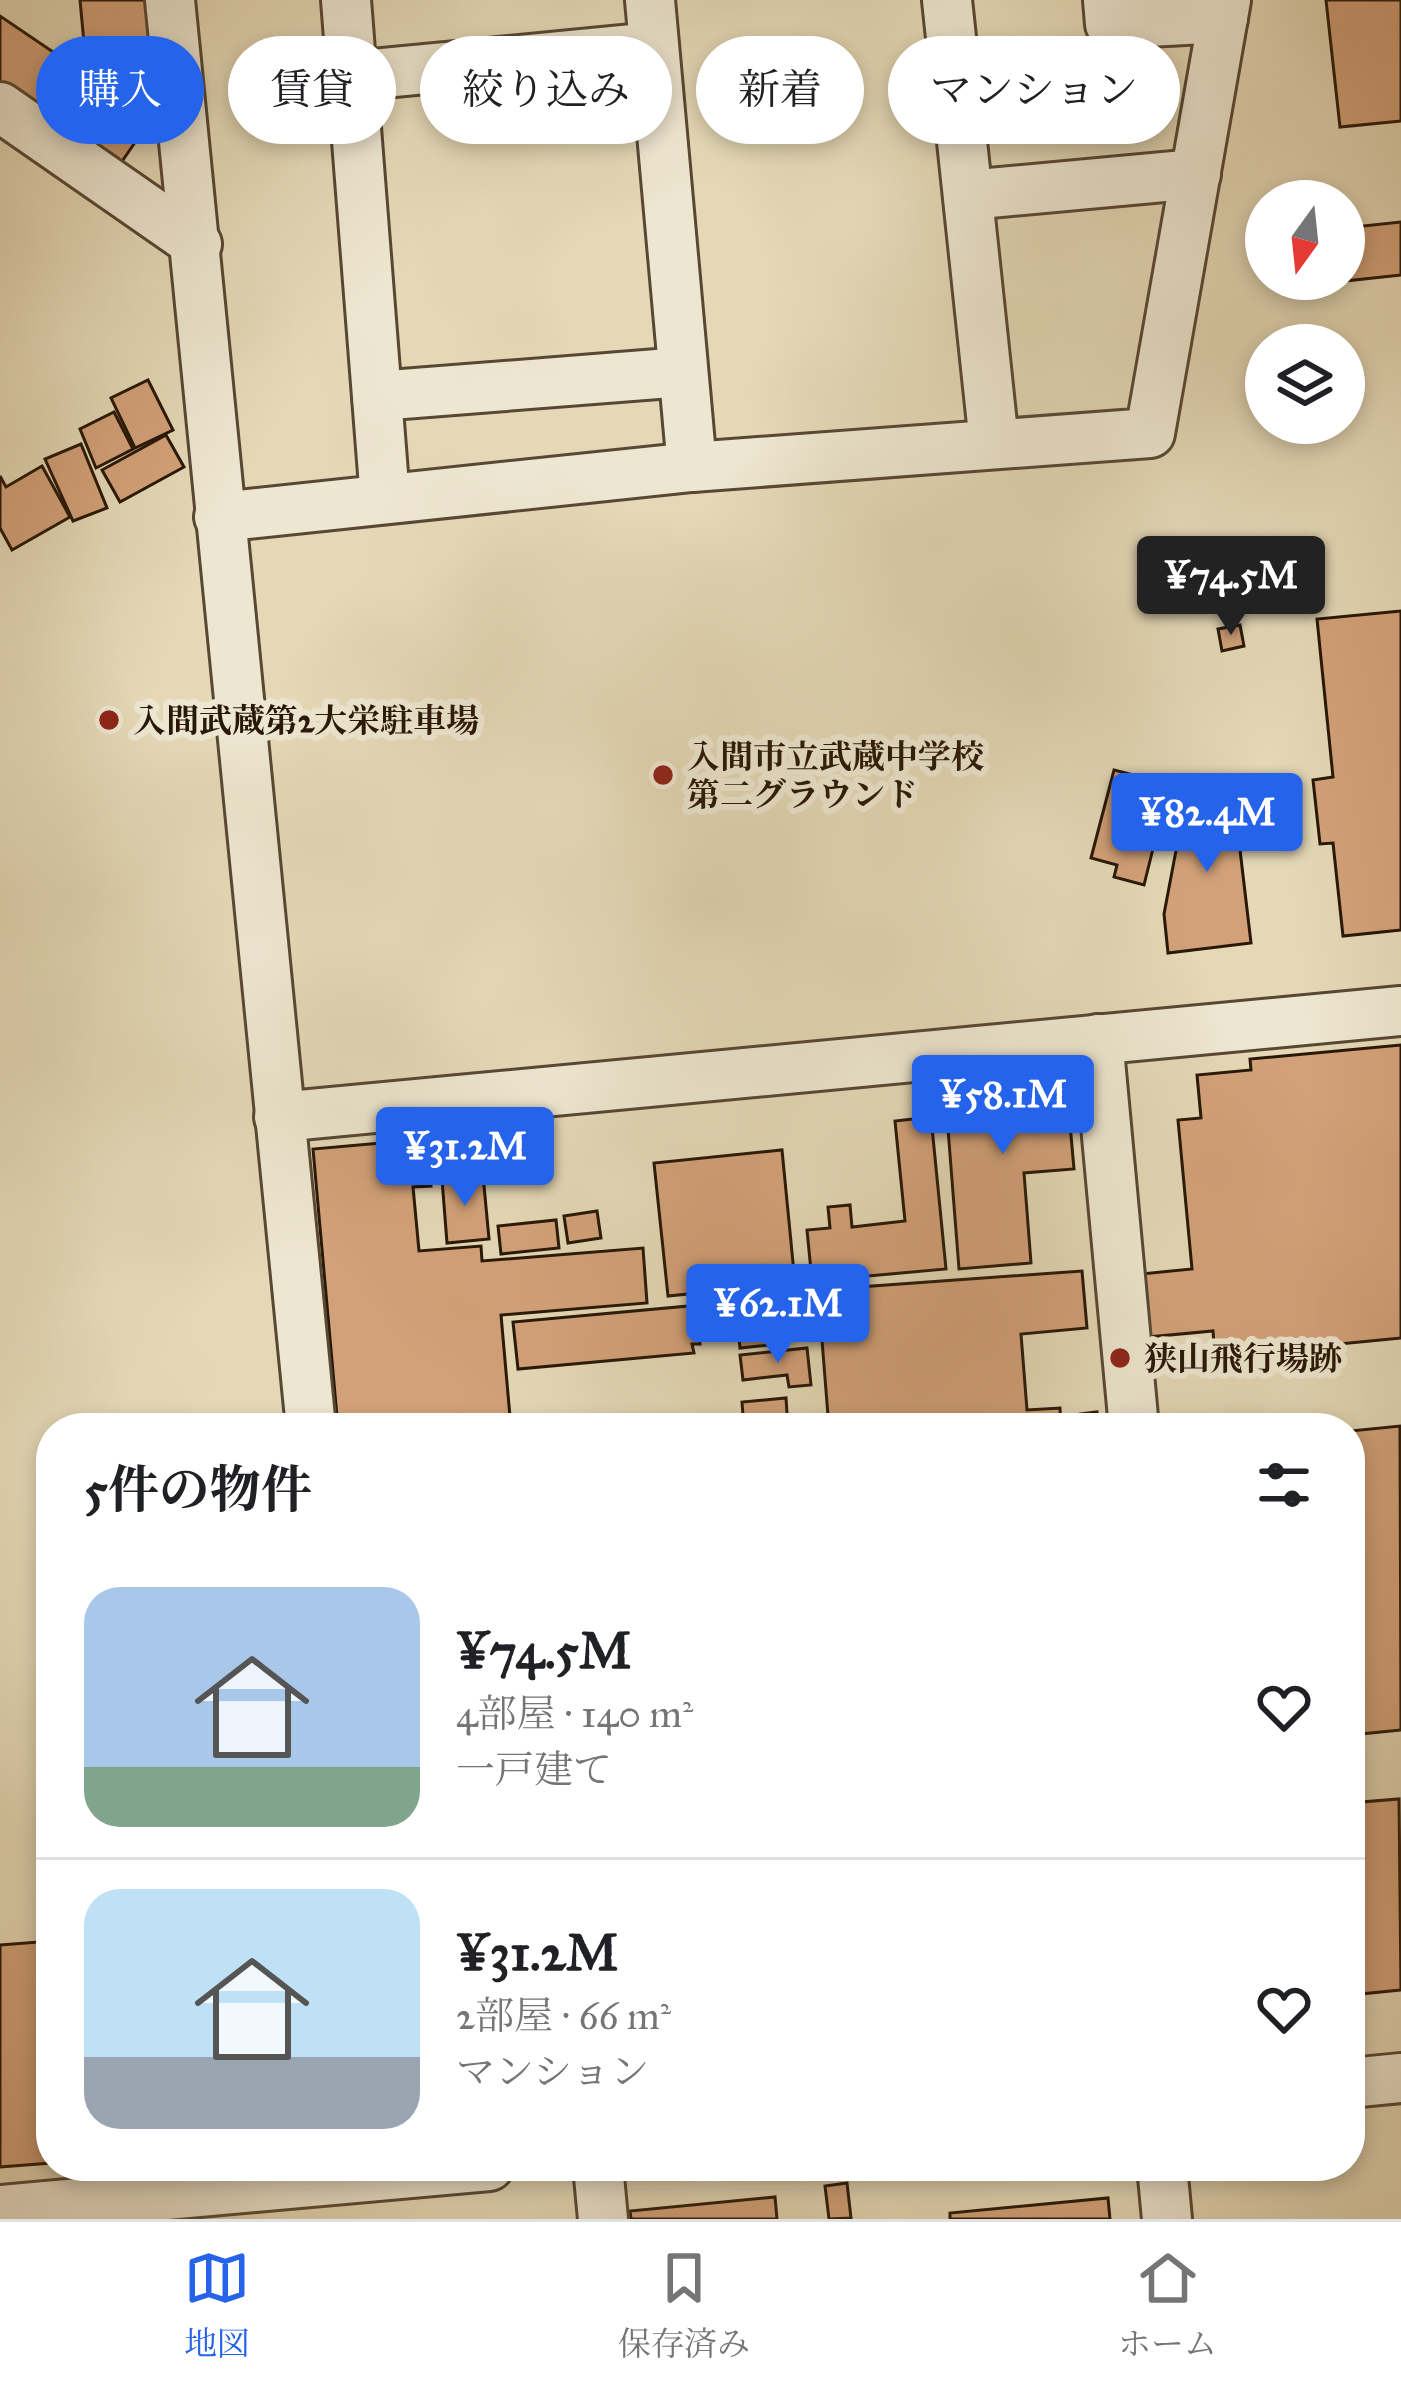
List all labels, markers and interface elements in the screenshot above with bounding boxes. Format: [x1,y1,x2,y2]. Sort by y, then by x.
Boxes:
chip: 購入 [36,36,204,144]
chip: 賃貸 [228,36,396,144]
chip: 絞り込み [420,36,672,144]
chip: 新着 [696,36,864,144]
chip: マンション [888,36,1180,144]
north arrow [1245,180,1365,300]
map controls [1245,180,1365,444]
button: layers [1245,324,1365,444]
pin: ¥74.5M [1133,536,1329,638]
text: ¥74.5M [1164,551,1298,599]
place label: 入間武蔵第2大栄駐車場 [133,701,479,741]
marker: 入間武蔵第2大栄駐車場 [96,707,122,733]
place label: 入間市立武蔵中学校 第二グラウンド [687,737,984,815]
marker: 入間市立武蔵中学校 第二グラウンド [650,762,676,788]
pin: ¥82.4M [1109,773,1305,875]
text: ¥82.4M [1139,788,1275,836]
pin: ¥58.1M [905,1055,1101,1157]
text: ¥58.1M [939,1070,1067,1118]
pin: ¥31.2M [367,1107,563,1209]
text: ¥31.2M [403,1122,527,1170]
pin: ¥62.1M [680,1264,876,1366]
text: ¥62.1M [713,1279,843,1327]
place label: 狭山飛行場跡 [1144,1339,1342,1379]
marker: 狭山飛行場跡 [1107,1345,1133,1371]
icon: filters [1251,1452,1317,1518]
text: 5件の物件 [84,1459,312,1521]
text: ¥74.5M [456,1620,631,1682]
icon: home [180,1635,324,1779]
icon: heart [1251,1674,1317,1740]
text: 4部屋 · 140 m² [456,1690,693,1738]
text: 一戸建て [456,1746,612,1794]
text: ¥31.2M [456,1922,618,1984]
icon: home [180,1937,324,2081]
icon: heart [1251,1976,1317,2042]
text: 2部屋 · 66 m² [456,1992,671,2040]
text: マンション [456,2048,649,2096]
tab: 地図 [184,2245,250,2364]
tab: 保存済み [618,2245,750,2364]
tab: ホーム [1118,2245,1217,2364]

